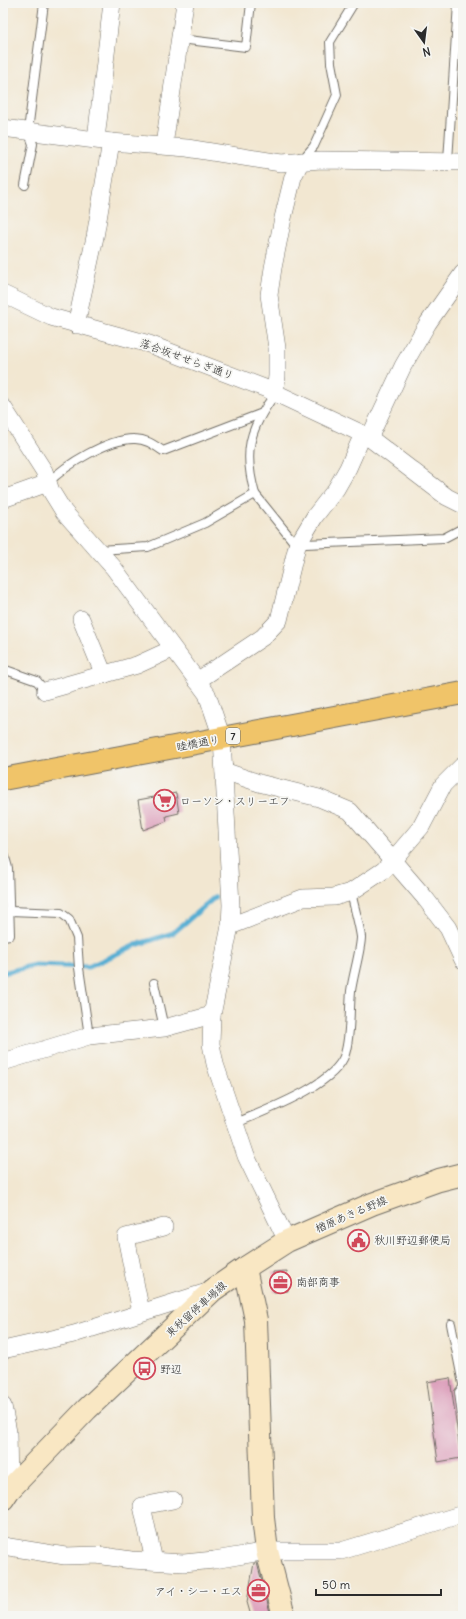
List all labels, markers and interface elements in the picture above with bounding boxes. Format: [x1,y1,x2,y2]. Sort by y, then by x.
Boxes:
north arrow [404,22,444,62]
text: N [421,44,432,59]
street label: 落合坂せせらぎ通り [138,335,236,383]
road number: 7 [226,728,240,744]
street label: 睦橋通り [175,732,221,754]
supermarket icon: ローソン・スリーエフ [152,788,178,814]
place label: ローソン・スリーエフ [180,794,290,808]
street label: 楢原あきる野線 [313,1193,389,1235]
public building icon: 秋川野辺郵便局 [346,1227,372,1253]
place label: 秋川野辺郵便局 [374,1233,451,1247]
office icon: 南部商事 [268,1269,294,1295]
place label: 南部商事 [296,1275,340,1289]
street label: 東秋留停車場線 [163,1278,229,1340]
bus stop icon: 野辺 [131,1356,157,1382]
place label: 野辺 [160,1362,182,1376]
scale bar [316,1571,441,1597]
text: 50 m [322,1577,351,1592]
office icon: アイ・シー・エス [245,1578,271,1604]
place label: アイ・シー・エス [155,1584,242,1598]

